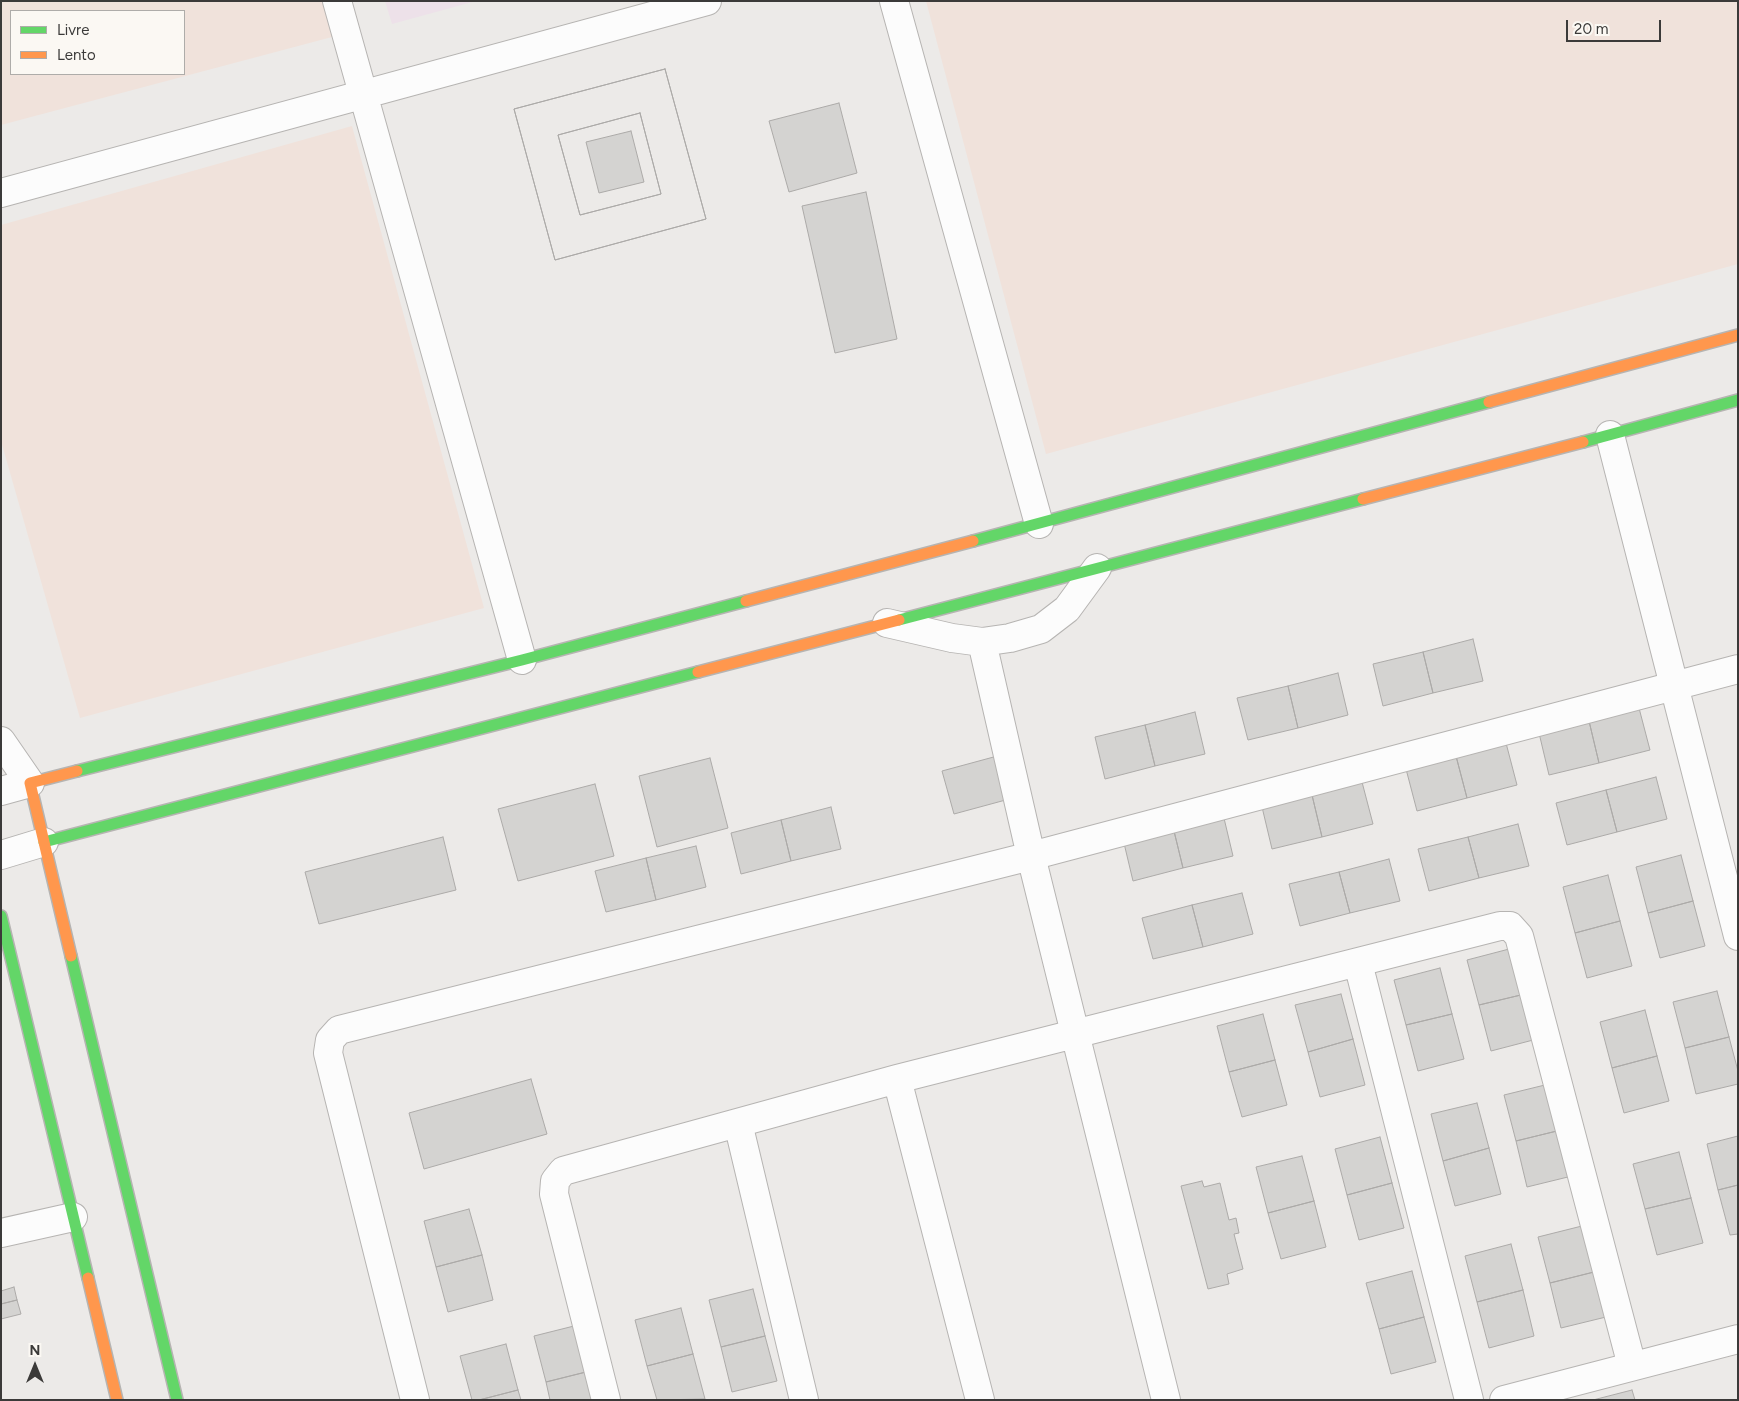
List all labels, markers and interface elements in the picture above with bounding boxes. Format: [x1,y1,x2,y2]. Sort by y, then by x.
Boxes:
legend [10,10,185,75]
scale bar [1569,10,1664,42]
text: 20 m [1574,20,1608,38]
text: Livre [57,21,89,39]
text: Lento [57,46,96,64]
north arrow [10,1341,60,1391]
text: N [30,1342,40,1359]

